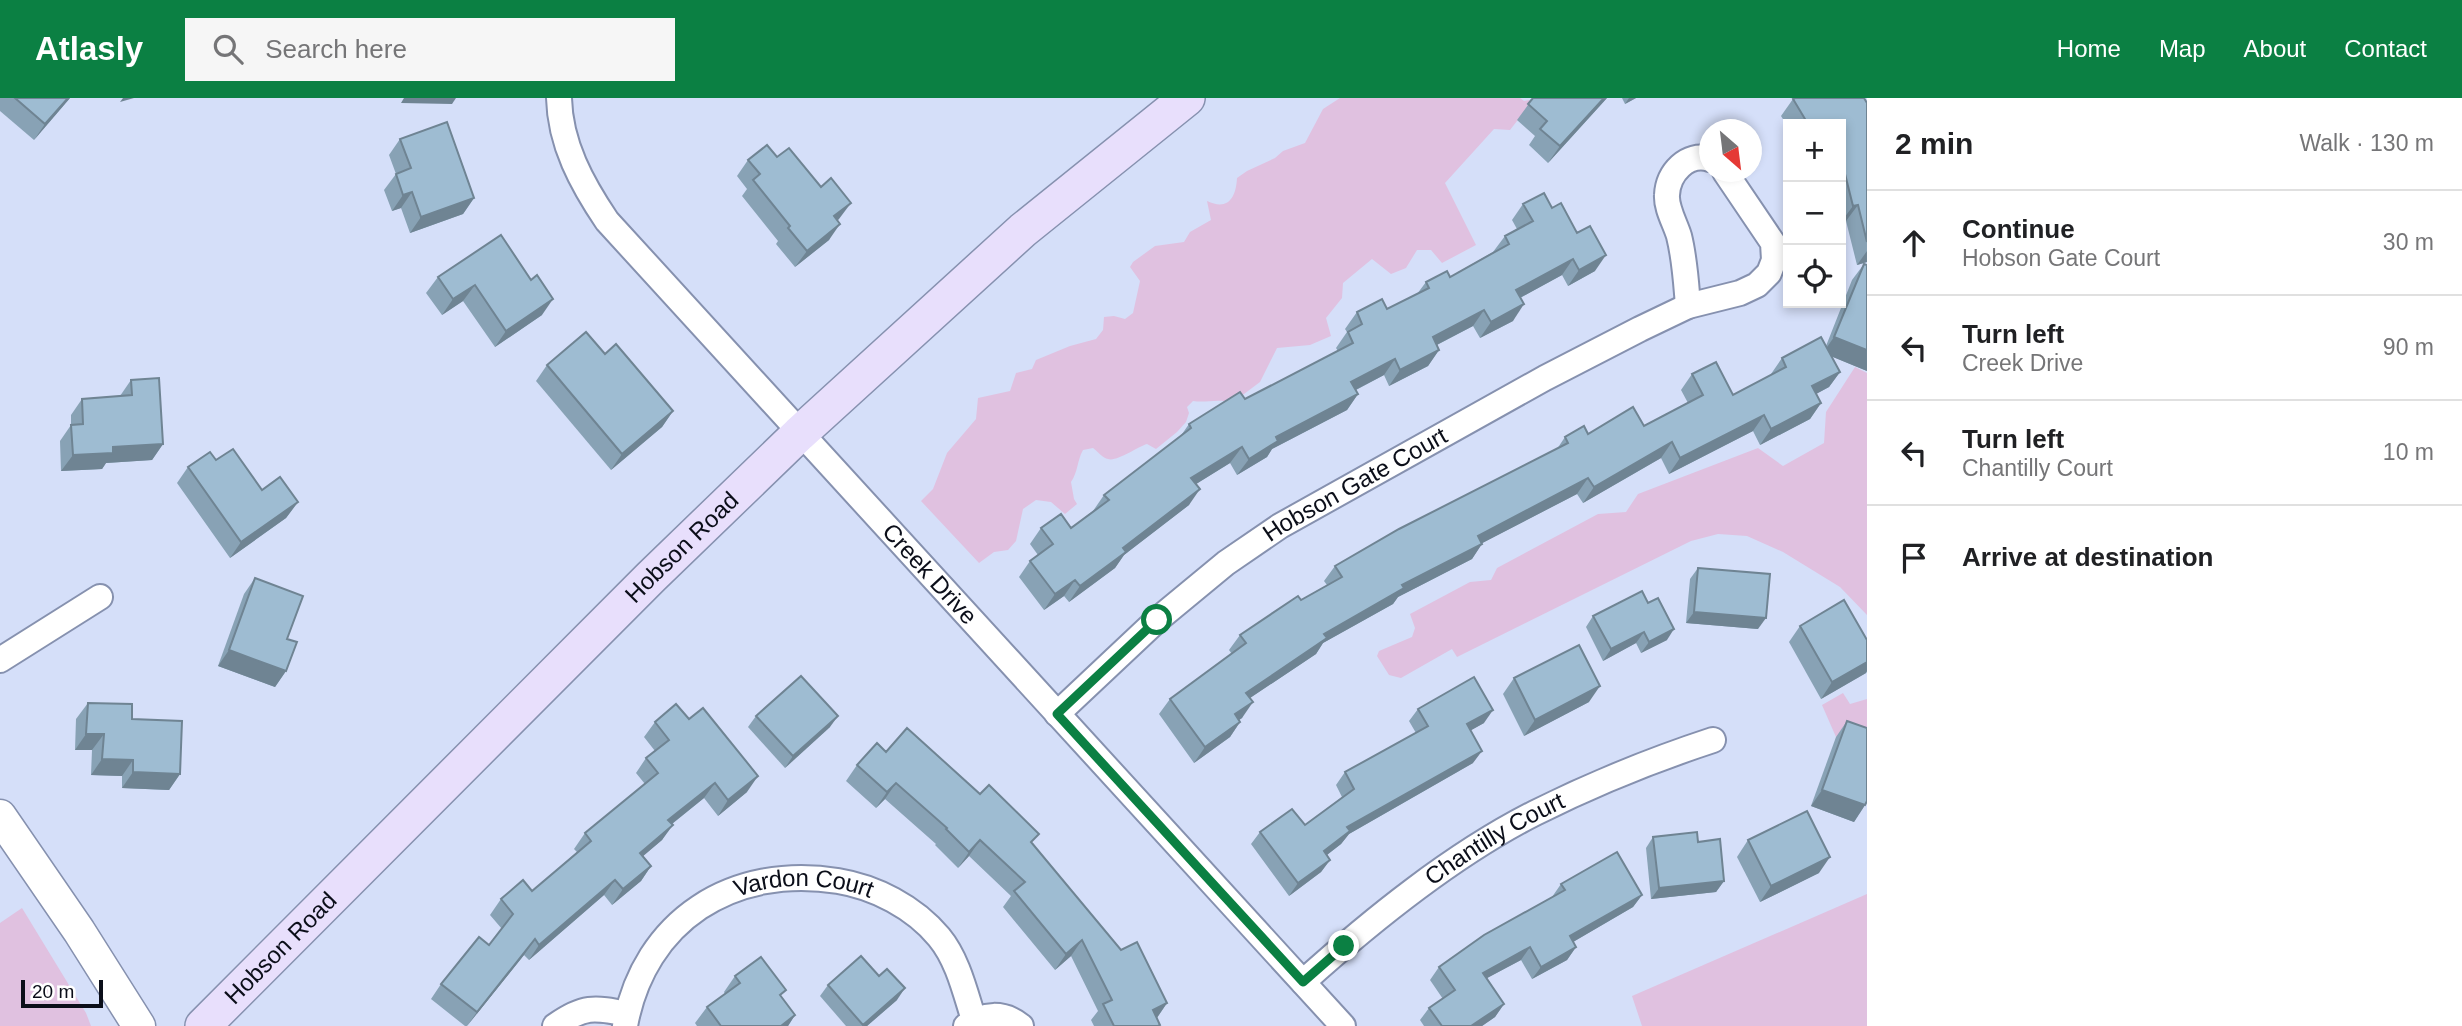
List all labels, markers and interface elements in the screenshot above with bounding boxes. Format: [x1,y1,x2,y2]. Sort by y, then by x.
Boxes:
search box [185,18,675,81]
text: Atlasly [35,30,143,67]
icon: search [209,30,247,68]
text: Search here [265,34,407,64]
text: Home [2057,35,2121,62]
text: Map [2159,35,2206,62]
text: About [2244,35,2306,62]
text: Contact [2344,35,2427,62]
north arrow [1699,119,1762,182]
map controls [1783,119,1846,308]
button: + [1783,119,1846,182]
text: 2 min [1895,127,1973,160]
text: Walk · 130 m [2299,130,2434,156]
button: − [1783,182,1846,245]
text: Continue [1962,214,2075,244]
icon: ahead [1895,224,1933,262]
text: 30 m [2383,229,2434,255]
button: locate [1783,245,1846,308]
text: Hobson Gate Court [1962,245,2160,271]
text: Turn left [1962,319,2064,349]
icon: left [1895,329,1933,367]
text: 90 m [2383,334,2434,360]
text: Creek Drive [1962,350,2083,376]
street label: Hobson Gate Court [1258,421,1452,547]
text: Turn left [1962,424,2064,454]
icon: left [1895,434,1933,472]
text: 10 m [2383,439,2434,465]
text: Chantilly Court [1962,455,2113,481]
street label: Hobson Road [619,486,744,608]
street label: Creek Drive [877,518,983,629]
icon: arrive [1895,539,1933,577]
text: Arrive at destination [1962,542,2213,572]
route start [1141,604,1172,635]
street label: Chantilly Court [1419,787,1569,890]
street label: Vardon Court [730,864,878,903]
street label: Hobson Road [219,886,342,1009]
route end [1328,930,1359,961]
scale bar [21,977,103,1009]
text: 20 m [32,981,74,1002]

